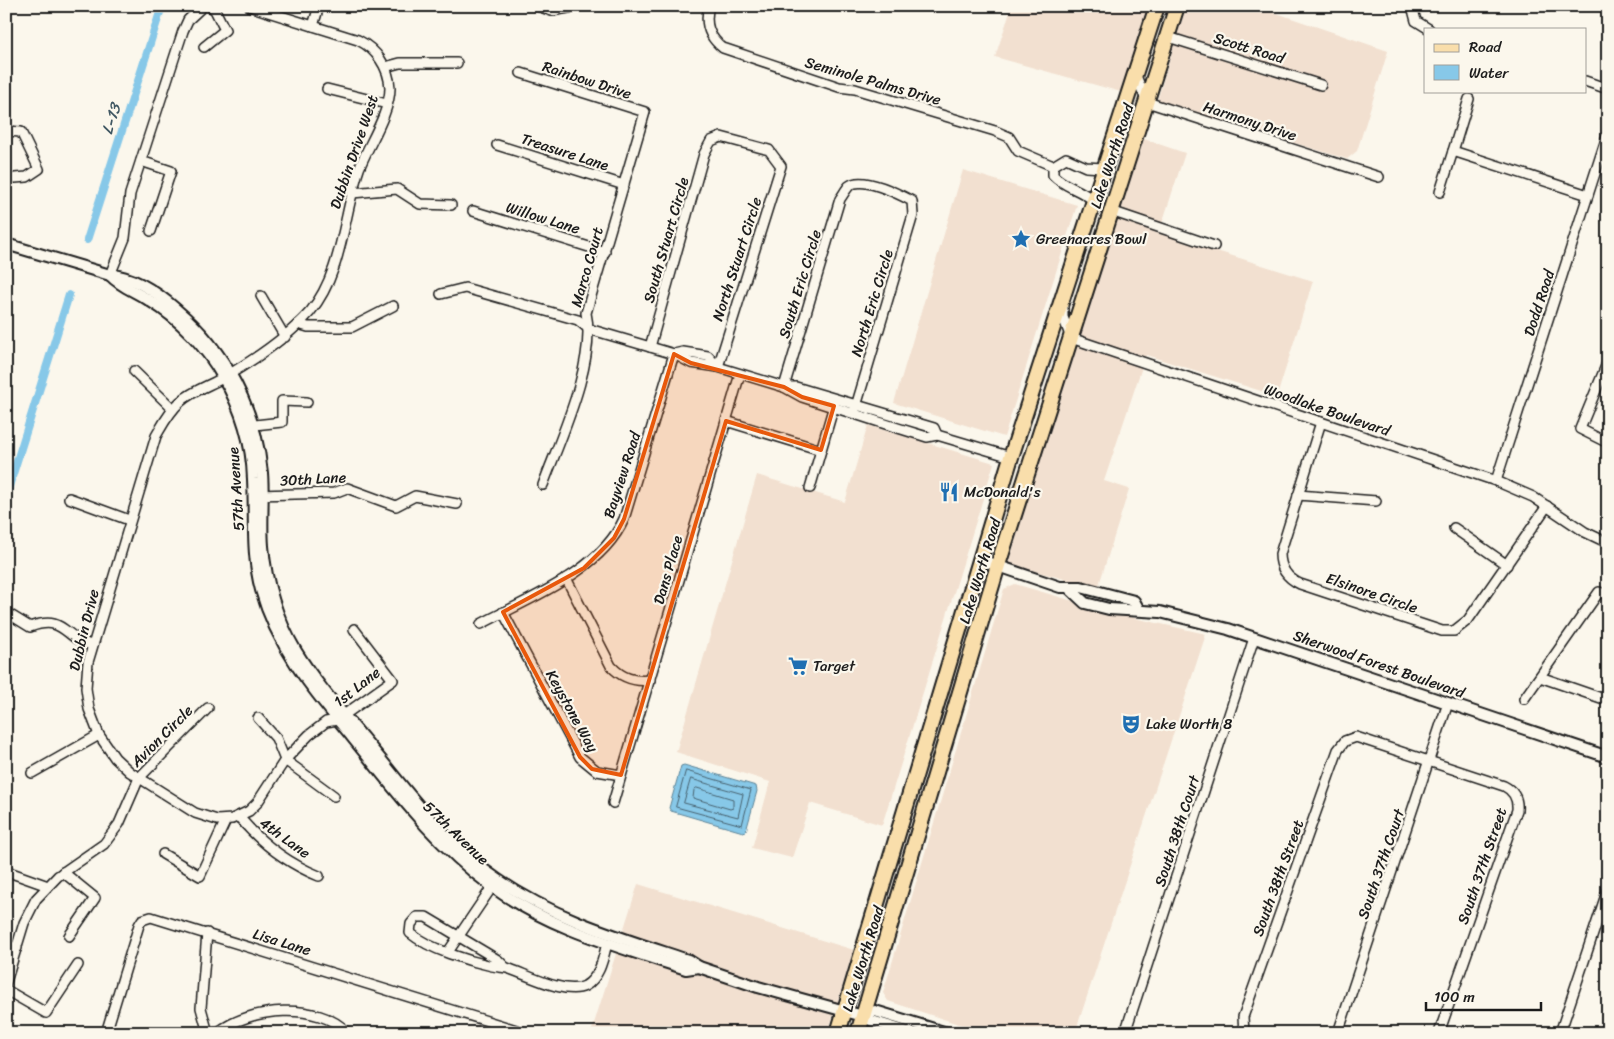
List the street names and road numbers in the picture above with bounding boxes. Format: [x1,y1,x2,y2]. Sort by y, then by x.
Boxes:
street label: Scott Road [1210,25,1289,71]
street label: Seminole Palms Drive [802,49,944,113]
street label: Rainbow Drive [539,53,635,107]
street label: Dubbin Drive West [322,91,386,213]
street label: Harmony Drive [1200,94,1301,148]
street label: Lake Worth Road [1083,99,1142,212]
street label: Treasure Lane [518,126,612,178]
street label: South Stuart Circle [636,174,696,306]
street label: North Stuart Circle [705,193,769,324]
street label: Willow Lane [503,194,584,242]
street label: Marco Court [563,223,611,310]
street label: South Eric Circle [771,226,829,342]
street label: North Eric Circle [843,246,901,360]
street label: Dodd Road [1516,265,1562,340]
street label: Woodlake Boulevard [1260,376,1395,444]
street label: Bayview Road [596,427,649,522]
street label: 57th Avenue [220,446,252,532]
street label: 30th Lane [279,464,347,494]
street label: Lake Worth Road [952,514,1009,627]
street label: Dans Place [646,532,690,608]
street label: Elsinore Circle [1322,565,1422,621]
street label: Dubbin Drive [61,586,107,674]
street label: Sherwood Forest Boulevard [1290,622,1469,706]
street label: 1st Lane [328,660,387,714]
street label: Keystone Way [539,665,606,757]
street label: Avion Circle [124,698,200,774]
street label: South 38th Court [1147,771,1208,890]
street label: 57th Avenue [417,794,495,872]
street label: South 37th Court [1350,804,1412,923]
street label: South 37th Street [1450,804,1514,928]
street label: 4th Lane [254,810,316,866]
street label: South 38th Street [1245,816,1311,940]
street label: Lake Worth Road [835,902,892,1015]
street label: Lisa Lane [250,921,315,963]

